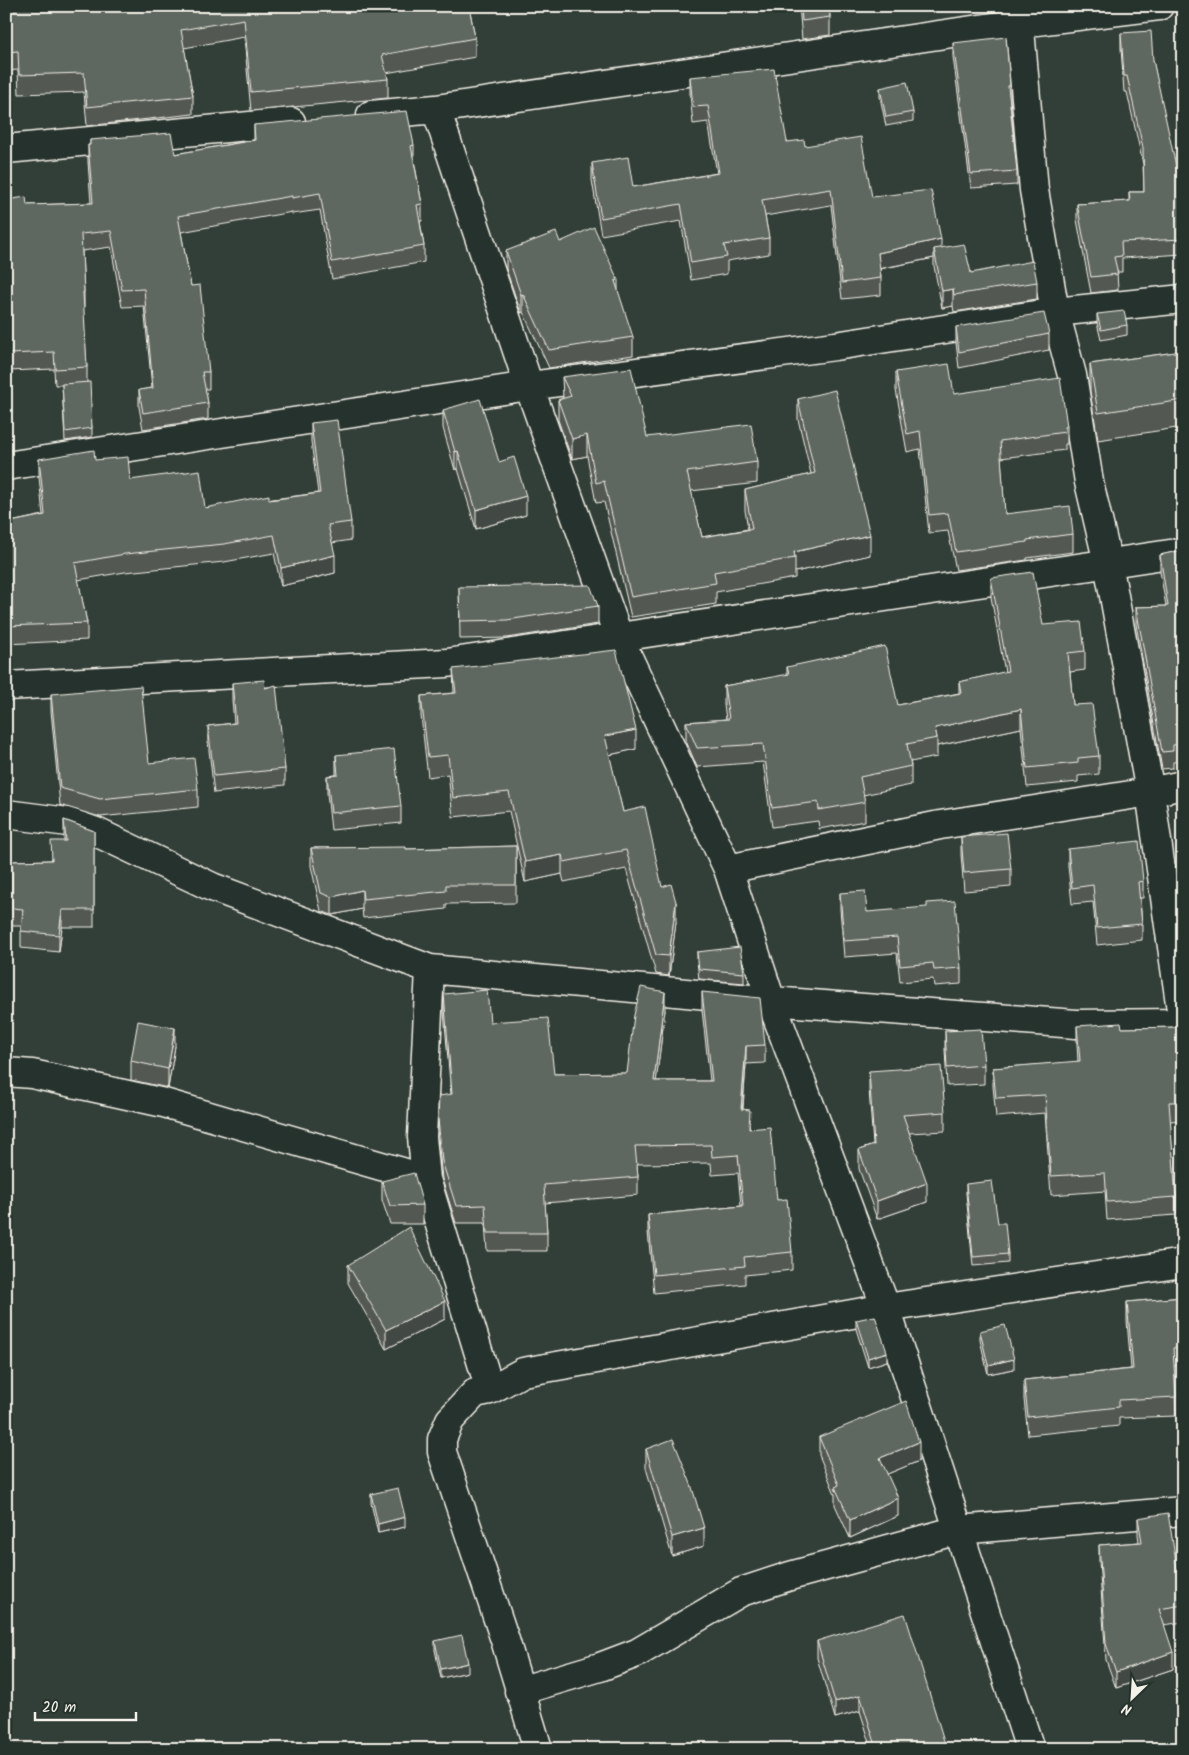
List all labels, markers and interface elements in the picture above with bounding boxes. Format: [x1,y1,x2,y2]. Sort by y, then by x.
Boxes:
north arrow [1106,1672,1156,1722]
scale bar [35,1690,136,1722]
text: 20 m [42,1696,76,1720]
text: N [1118,1697,1136,1721]

